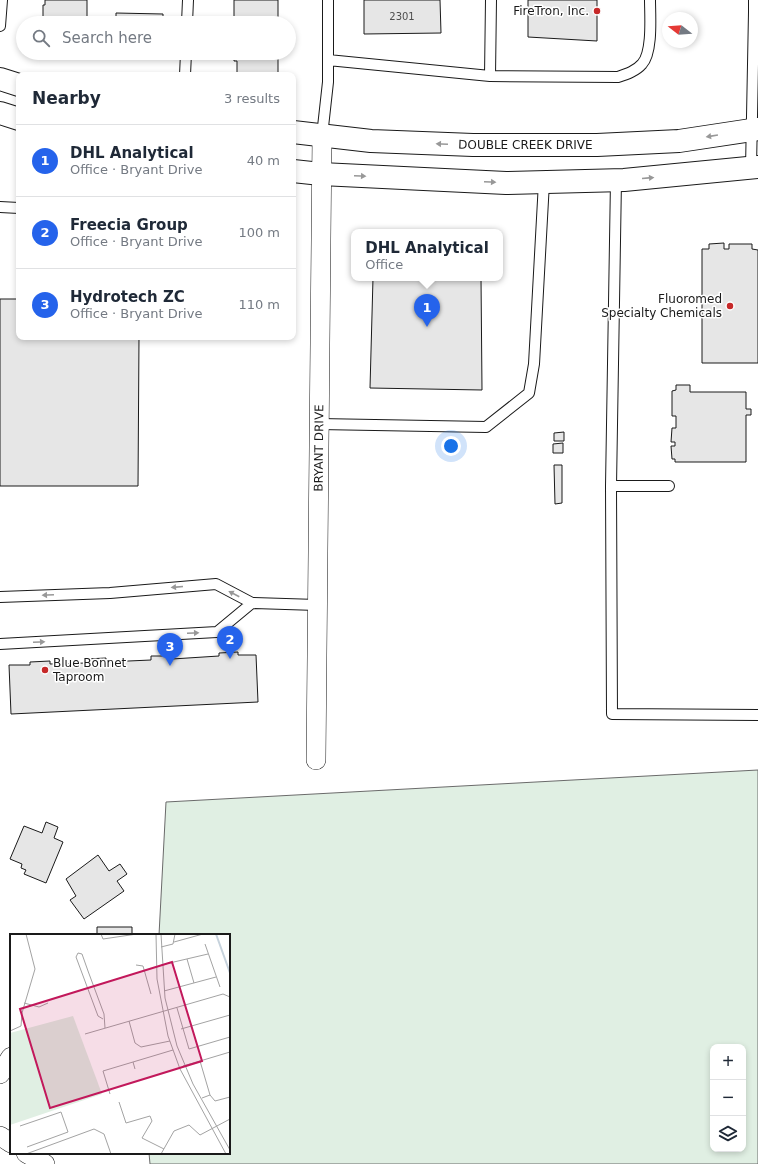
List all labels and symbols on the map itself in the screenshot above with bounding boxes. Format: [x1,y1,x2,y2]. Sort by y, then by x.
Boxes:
place label: FireTron, Inc. [513,4,589,18]
marker: FireTron, Inc. [592,6,602,16]
house number: 2301 [389,11,415,22]
north arrow [662,12,698,48]
one-way arrow [706,133,718,139]
street label: DOUBLE CREEK DRIVE [458,137,593,152]
one-way arrow [435,141,448,147]
one-way arrow [354,173,366,180]
one-way arrow [642,174,654,181]
one-way arrow [484,179,496,186]
place label: Fluoromed Specialty Chemicals [601,292,722,320]
pin: 1 [414,294,440,327]
marker: Fluoromed Specialty Chemicals [725,301,735,311]
street label: BRYANT DRIVE [312,404,326,492]
your location [441,436,461,456]
one-way arrow [171,584,184,591]
one-way arrow [228,590,240,597]
one-way arrow [41,592,54,598]
pin: 2 [217,626,243,659]
one-way arrow [187,630,200,636]
pin: 3 [157,633,183,666]
one-way arrow [33,638,45,645]
place label: Blue Bonnet Taproom [52,656,127,684]
marker: Blue Bonnet Taproom [40,665,50,675]
inset map [10,934,230,1154]

